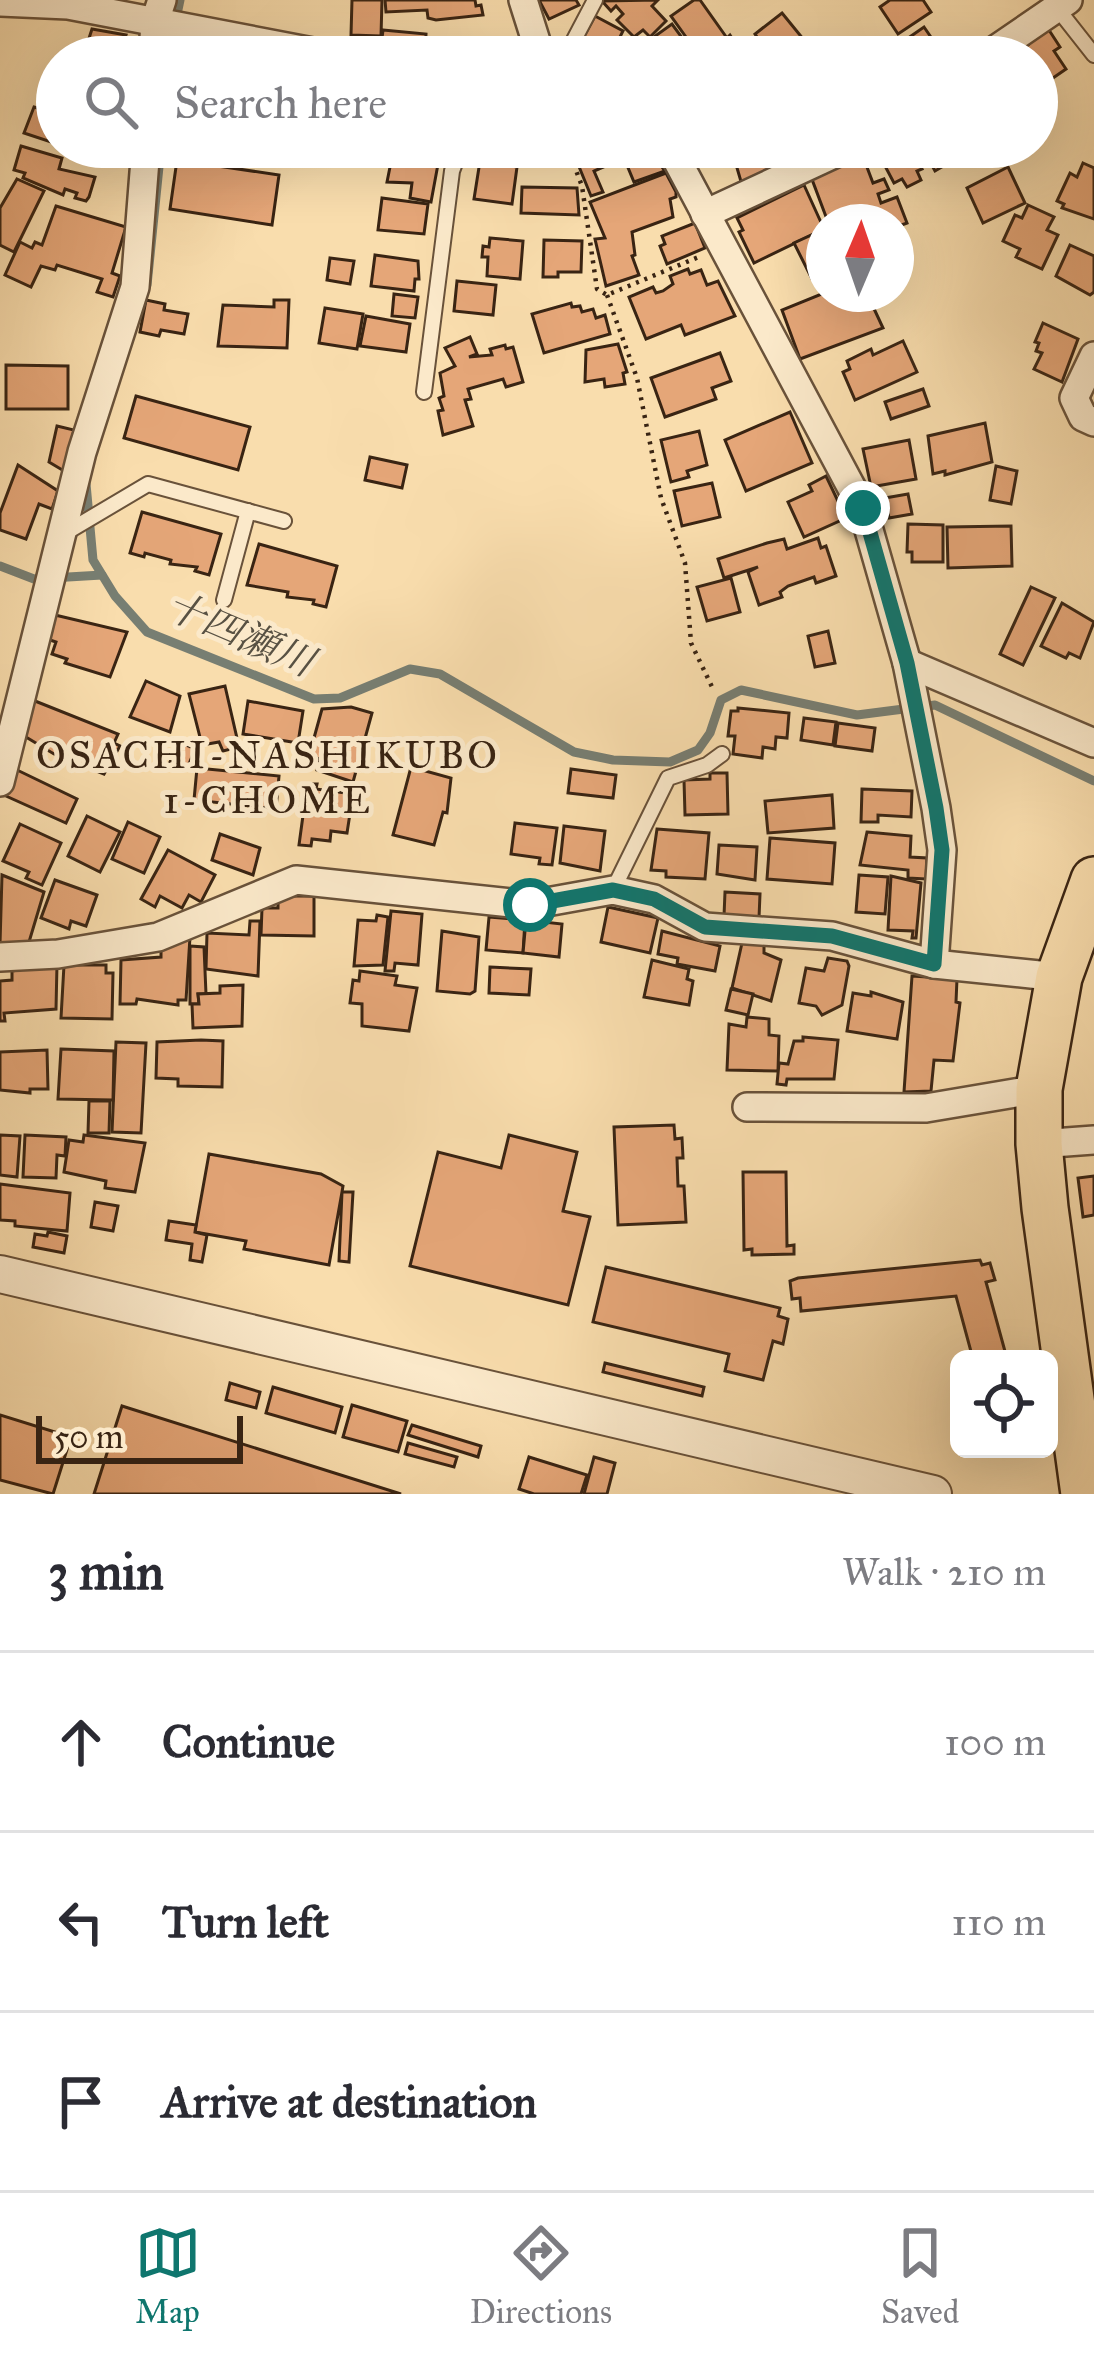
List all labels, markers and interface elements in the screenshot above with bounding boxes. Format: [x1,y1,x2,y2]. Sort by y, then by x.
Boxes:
search box [36,36,1058,168]
icon: search [78,69,144,135]
text: Search here [174,75,387,130]
north arrow [806,204,914,312]
route end [836,481,890,535]
water label: 十四瀬川 [158,581,324,688]
district label: OSACHI-NASHIKUBO 1-CHOME [36,731,500,824]
route start [503,878,557,932]
map controls [950,1350,1058,1458]
button: locate [950,1350,1058,1458]
scale bar [36,1410,243,1463]
text: 50 m [54,1417,123,1457]
text: 3 min [48,1541,164,1603]
text: Walk · 210 m [842,1548,1046,1596]
icon: ahead [48,1709,114,1775]
text: Continue [162,1714,335,1769]
text: 100 m [944,1718,1046,1766]
icon: left [48,1889,114,1955]
text: Turn left [162,1894,329,1949]
text: 110 m [951,1898,1046,1946]
icon: arrive [48,2069,114,2135]
text: Arrive at destination [162,2074,537,2129]
tab: Map [135,2220,201,2332]
tab: Directions [470,2220,612,2332]
tab: Saved [881,2220,959,2332]

